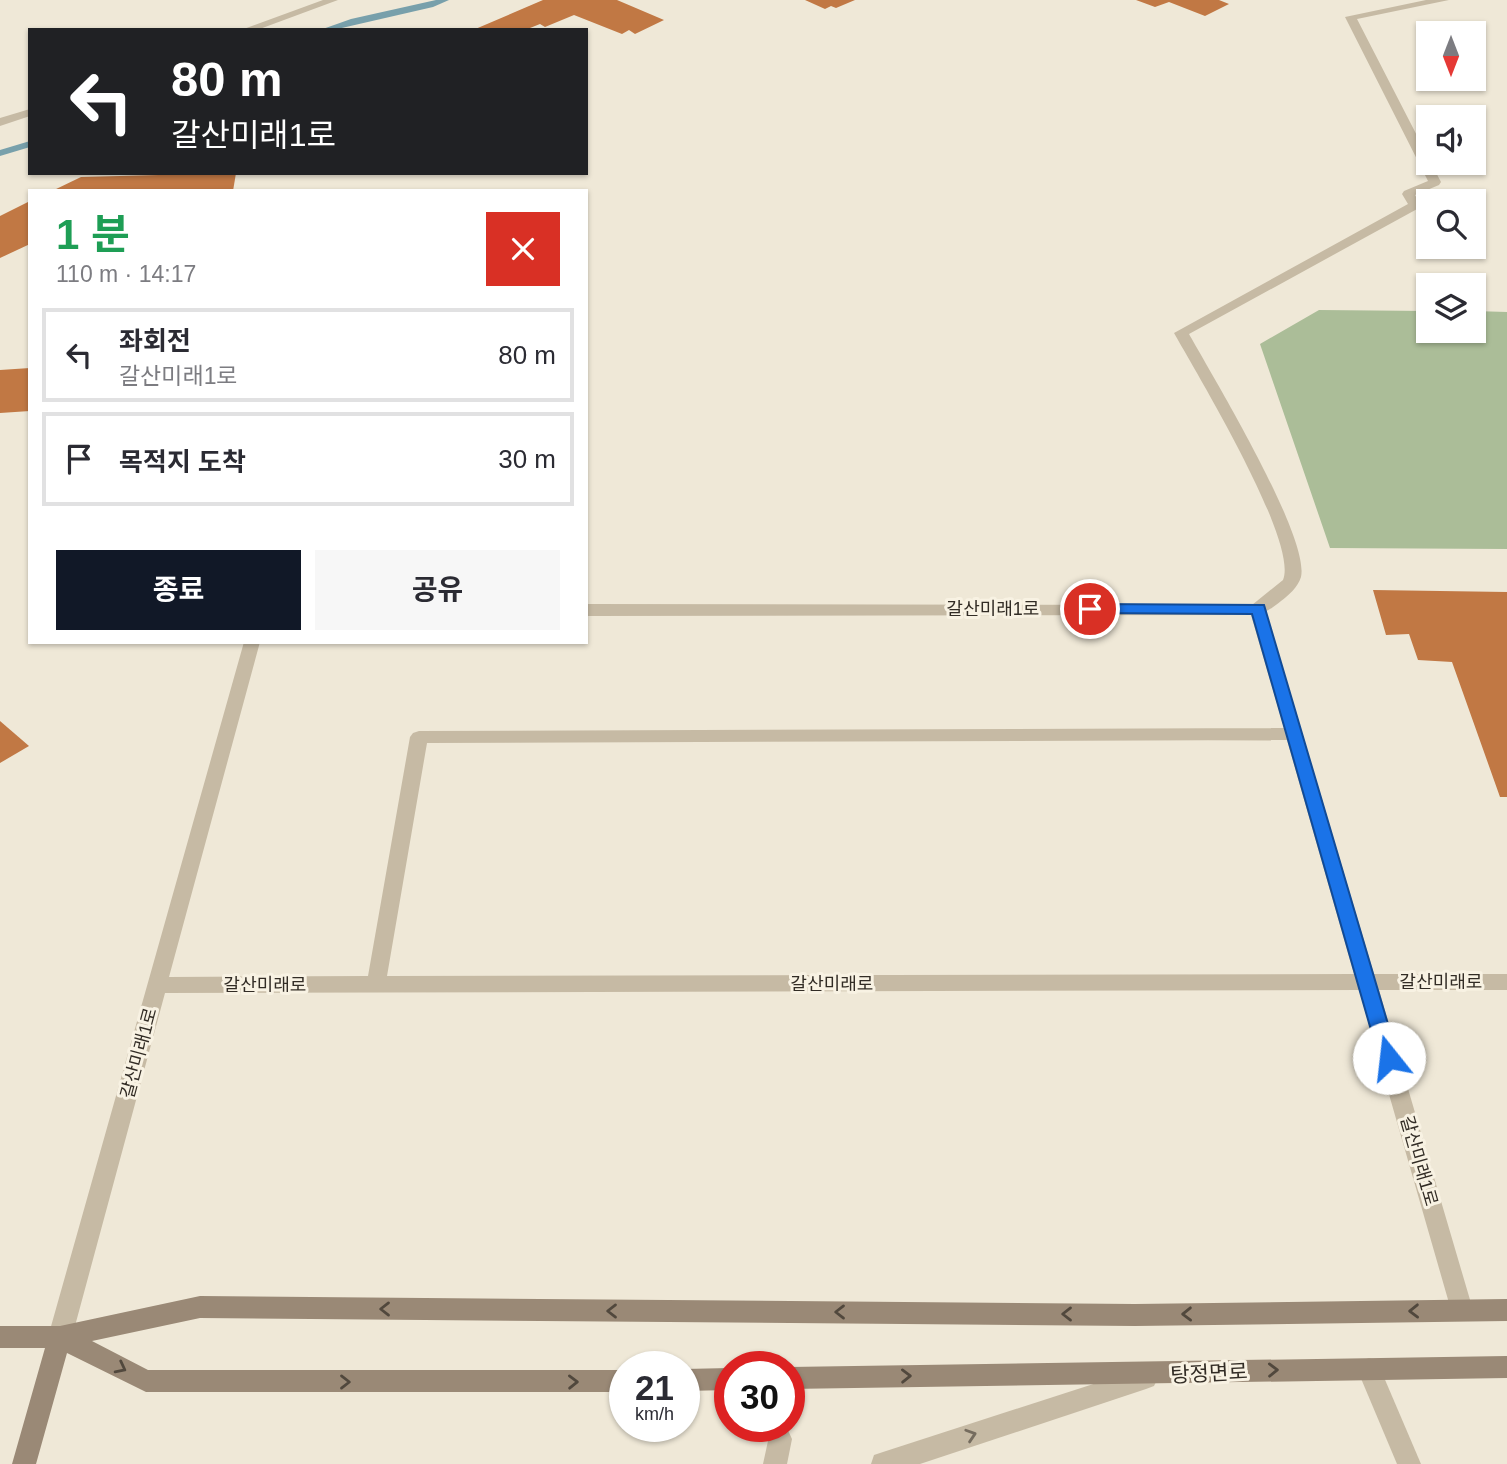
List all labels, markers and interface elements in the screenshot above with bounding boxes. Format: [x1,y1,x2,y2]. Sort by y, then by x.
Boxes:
north arrow [1416,21,1486,91]
map controls [1416,21,1486,343]
text: 80 m [171,52,283,106]
icon: left [56,56,147,147]
button: sound [1416,105,1486,175]
text: 갈산미래1로 [171,117,336,153]
button: search [1416,189,1486,259]
text: 1 분 [56,211,130,258]
button: close [486,212,560,286]
text: 110 m · 14:17 [56,261,196,287]
button: layers [1416,273,1486,343]
text: 좌회전 [119,326,191,356]
icon: left [60,336,98,374]
text: 80 m [498,340,556,370]
text: 갈산미래1로 [119,363,238,389]
icon: arrive [60,440,98,478]
text: 30 m [498,444,556,474]
text: 목적지 도착 [119,447,246,477]
button: 종료 [56,550,301,630]
button: 공유 [315,550,560,630]
pin [1060,579,1120,639]
icon: arrive [1071,590,1109,628]
street label: 갈산미래1로 [947,599,1039,619]
street label: 갈산미래로 [1400,972,1482,992]
street label: 갈산미래로 [791,974,873,994]
street label: 갈산미래로 [224,975,306,995]
street label: 갈산미래1로 [117,1006,161,1100]
position arrow [1352,1021,1426,1095]
street label: 갈산미래1로 [1397,1114,1441,1208]
one-way arrow [379,1301,389,1317]
one-way arrow [606,1303,617,1319]
one-way arrow [1409,1303,1419,1319]
one-way arrow [834,1305,845,1320]
one-way arrow [1061,1306,1072,1322]
one-way arrow [1181,1306,1192,1322]
speed limit sign: 30 [714,1351,805,1442]
street label: 탕정면로 [1170,1359,1248,1387]
one-way arrow [114,1360,126,1374]
one-way arrow [1268,1362,1279,1378]
text: 21 [635,1368,674,1407]
one-way arrow [902,1368,912,1384]
one-way arrow [341,1374,351,1390]
one-way arrow [568,1374,579,1390]
text: km/h [635,1404,674,1424]
one-way arrow [964,1429,977,1443]

